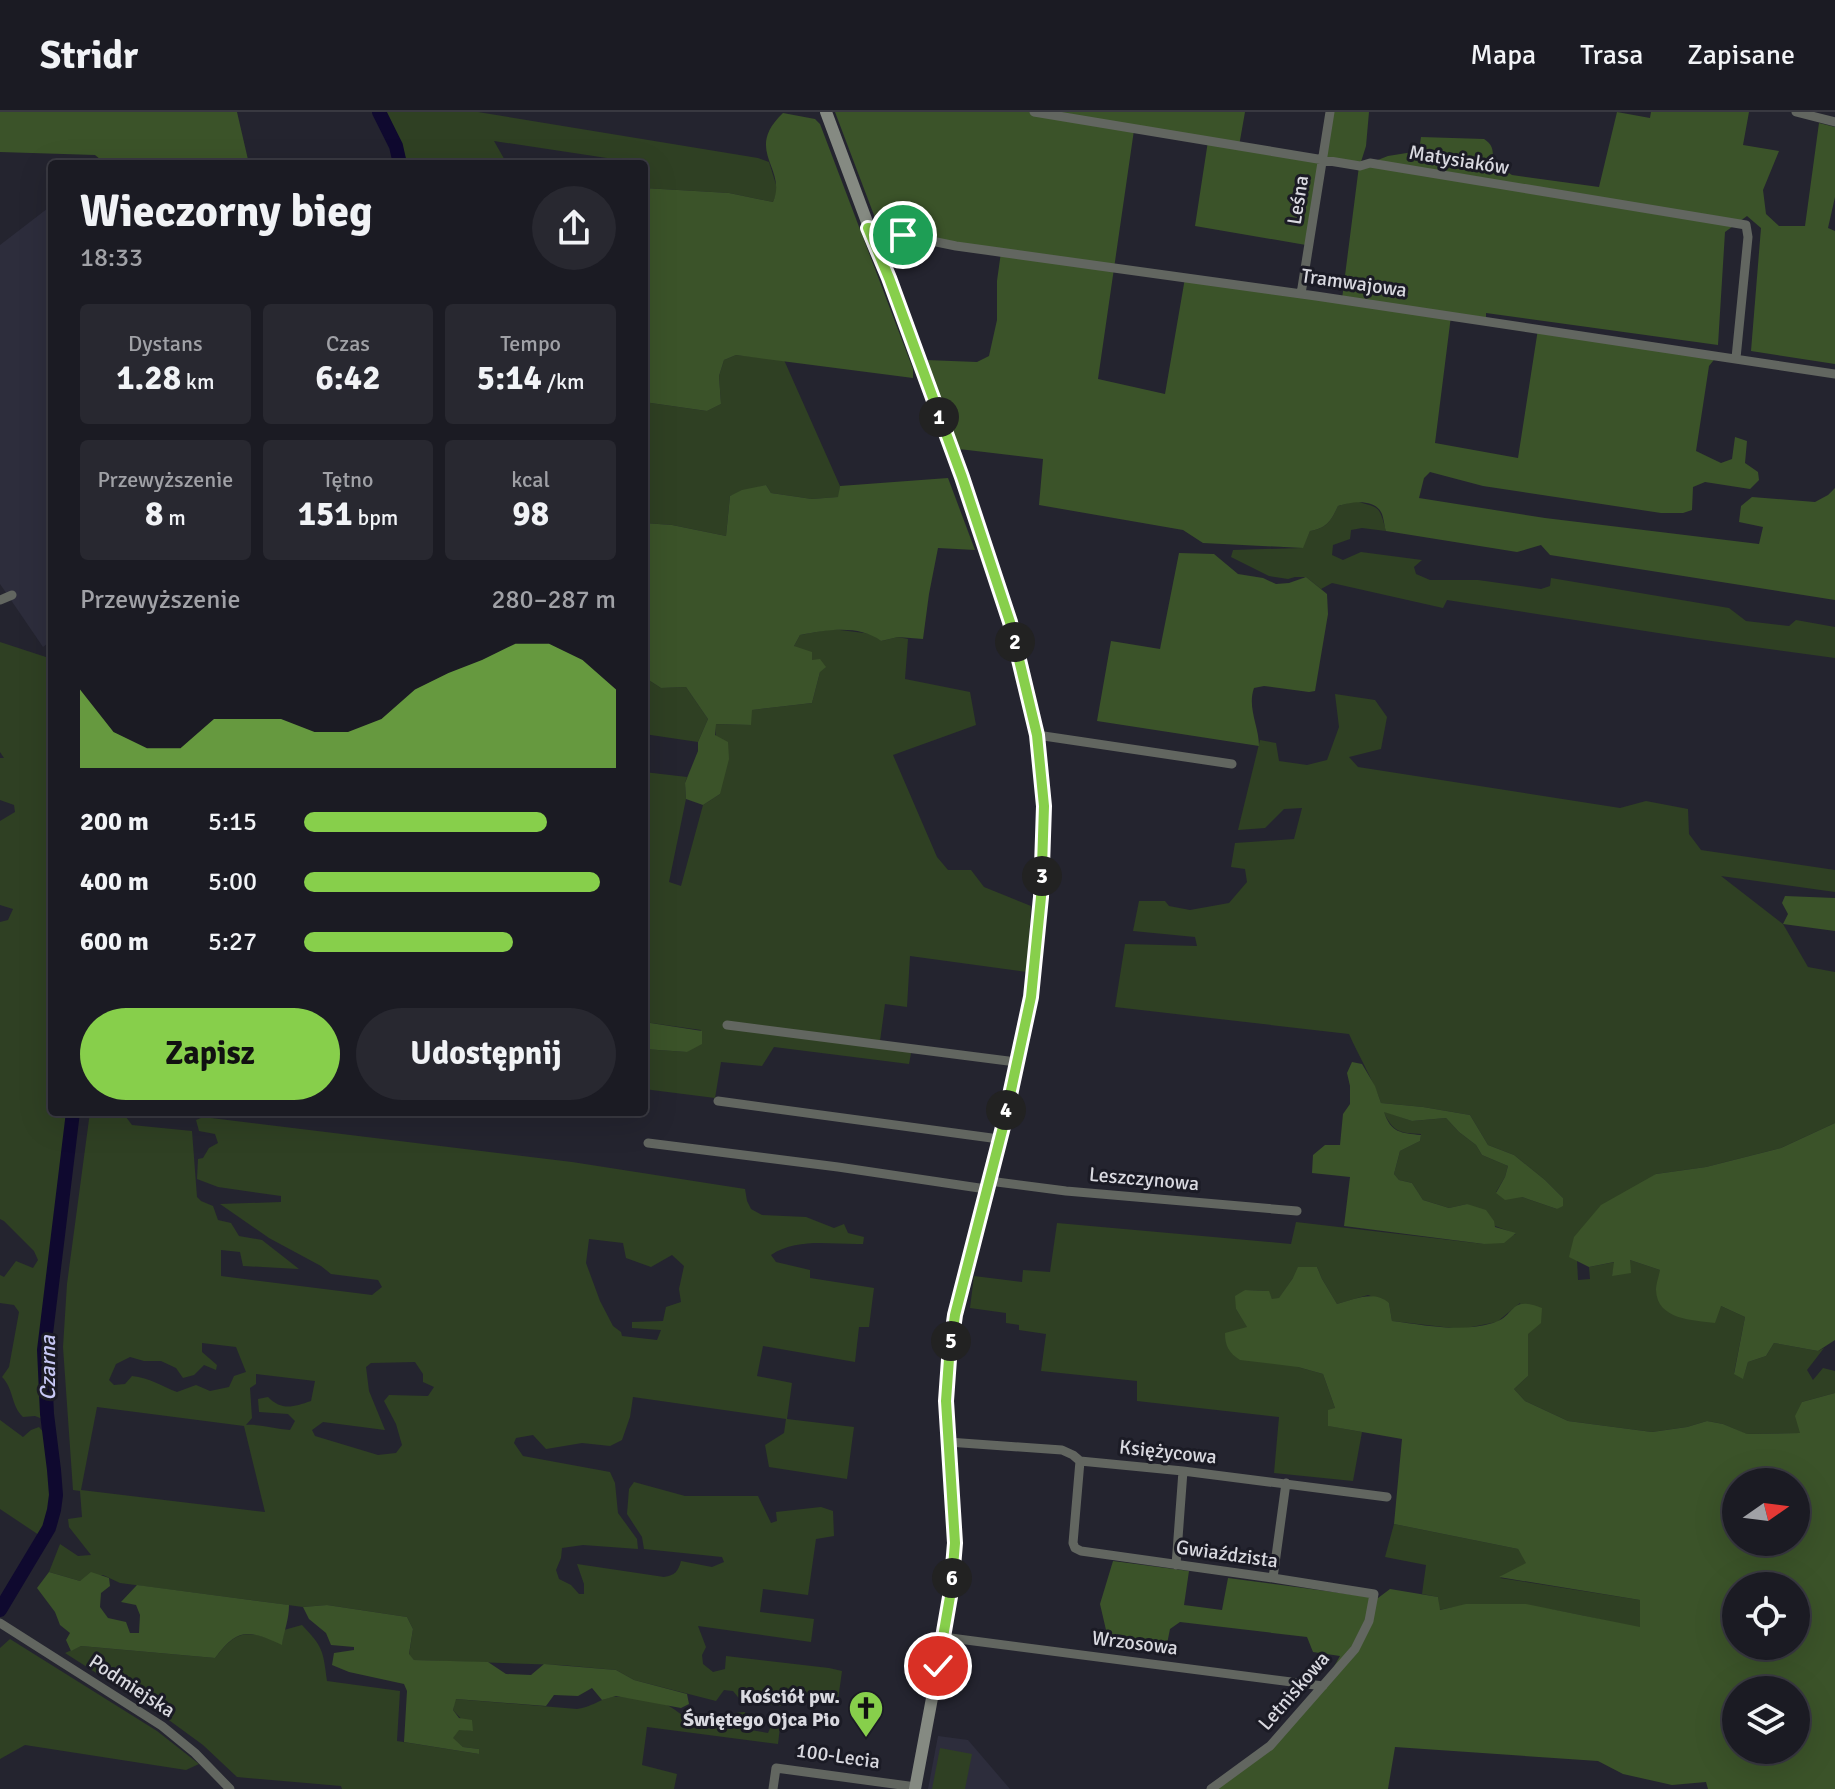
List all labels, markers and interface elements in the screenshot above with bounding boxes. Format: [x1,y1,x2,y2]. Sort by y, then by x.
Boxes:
text: Stridr [40,32,138,79]
text: Mapa [1470,38,1536,72]
text: Trasa [1580,38,1643,72]
text: Zapisane [1687,38,1795,72]
street label: Matysiaków [1407,140,1511,180]
street label: Leśna [1282,173,1314,227]
text: Wieczorny bieg [80,185,373,239]
button: share [532,186,616,270]
pin [869,201,937,269]
icon: arrive [881,213,925,257]
text: 18:33 [80,242,143,274]
street label: Tramwajowa [1300,263,1408,303]
text: Dystans [128,330,203,357]
text: Czas [326,330,370,357]
text: Tempo [500,330,561,357]
text: 1.28 [116,357,181,399]
text: 6:42 [315,357,381,399]
text: 5:14 [477,357,542,399]
text: km [181,368,214,395]
text: /km [542,368,585,395]
pin: 1 [919,397,959,437]
text: 1 [933,403,945,430]
text: Przewyższenie [97,466,233,493]
text: Tętno [322,466,374,493]
text: kcal [511,466,550,493]
text: 8 [145,493,163,535]
text: 151 [298,493,353,535]
text: 98 [512,493,549,535]
text: m [163,504,186,531]
text: bpm [353,504,398,531]
text: Przewyższenie [80,584,240,616]
text: 280–287 m [492,584,616,616]
pin: 2 [995,622,1035,662]
text: 2 [1009,628,1021,655]
text: 200 m [80,806,149,838]
text: 5:15 [208,806,257,838]
pin: 3 [1022,856,1062,896]
text: 3 [1036,862,1048,889]
text: 400 m [80,866,149,898]
text: 5:00 [208,866,257,898]
text: 600 m [80,926,149,958]
text: 5:27 [208,926,257,958]
button: Zapisz [80,1008,340,1100]
button: Udostępnij [356,1008,616,1100]
pin: 4 [986,1090,1026,1130]
text: 4 [1000,1096,1012,1123]
street label: Leszczynowa [1088,1162,1200,1196]
pin: 5 [931,1321,971,1361]
text: 5 [945,1327,957,1354]
water label: Czarna [34,1334,61,1401]
street label: Księżycowa [1118,1434,1218,1470]
north arrow [1722,1468,1810,1556]
map controls [1722,1468,1810,1764]
street label: Gwiaździsta [1174,1534,1280,1574]
pin: 6 [932,1558,972,1598]
text: 6 [946,1564,958,1591]
button: locate [1722,1572,1810,1660]
street label: Wrzosowa [1091,1625,1179,1661]
pin [904,1632,972,1700]
icon: check [916,1644,960,1688]
street label: Letniskowa [1253,1646,1335,1736]
street label: Podmiejska [84,1649,180,1723]
button: layers [1722,1676,1810,1764]
place label: Kościół pw. Świętego Ojca Pio [683,1684,840,1732]
church icon: Kościół pw. Świętego Ojca Pio [847,1689,885,1739]
street label: 100-Lecia [794,1738,882,1774]

